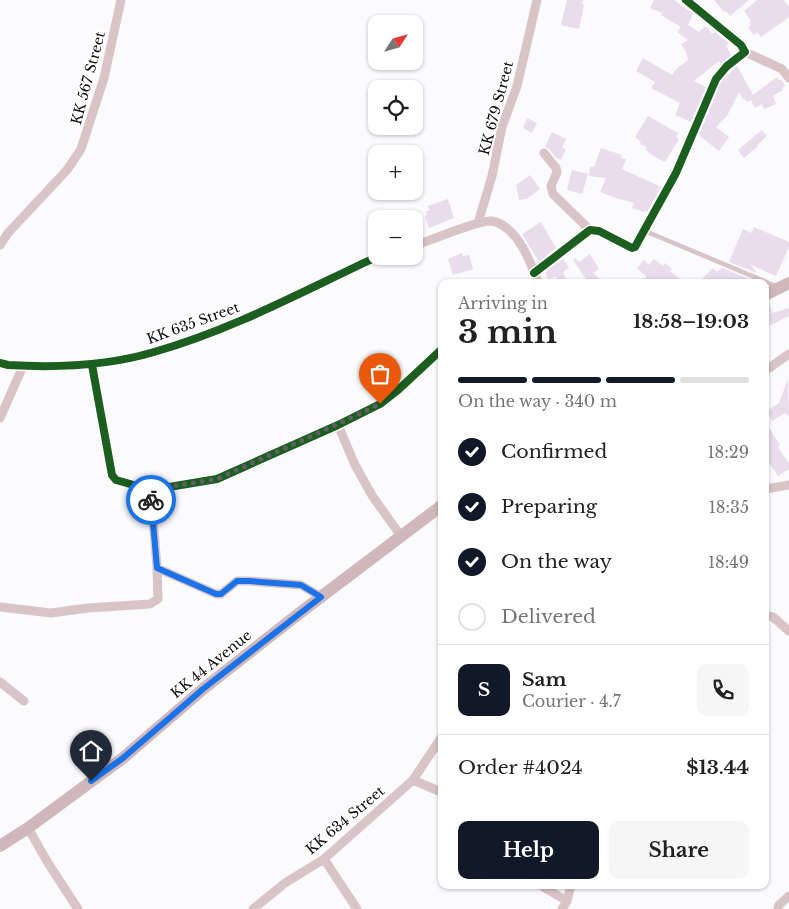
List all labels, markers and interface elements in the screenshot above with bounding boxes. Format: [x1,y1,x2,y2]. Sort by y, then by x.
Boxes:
north arrow [368,15,422,70]
map controls [368,15,423,265]
street label: KK 567 Street [67,29,109,127]
street label: KK 679 Street [475,58,517,157]
button: locate [368,80,423,135]
button: + [368,145,423,200]
button: − [368,210,423,265]
text: Arriving in [458,293,548,313]
street label: KK 635 Street [144,298,242,348]
text: 18:58–19:03 [633,310,749,333]
text: 3 min [458,312,557,352]
pin [359,353,401,404]
icon: bag [366,360,394,388]
text: On the way · 340 m [458,391,617,411]
icon: check [458,438,486,466]
text: Confirmed [501,440,607,463]
text: 18:29 [707,442,749,462]
courier [126,475,176,525]
icon: bike [137,486,165,514]
icon: check [458,493,486,521]
text: Preparing [501,495,597,518]
text: 18:35 [709,497,749,517]
icon: check [458,548,486,576]
text: On the way [501,550,612,573]
text: 18:49 [708,552,749,572]
text: Delivered [501,605,596,628]
street label: KK 44 Avenue [167,626,255,702]
button: phone [697,664,749,716]
text: Sam [522,668,567,691]
text: S [478,678,490,701]
text: Courier · 4.7 [522,691,621,711]
pin [70,730,112,781]
icon: home [77,737,105,765]
text: Order #4024 [458,756,583,779]
text: $13.44 [686,756,749,779]
street label: KK 634 Street [302,781,389,858]
button: Help [458,821,599,879]
button: Share [609,821,749,879]

